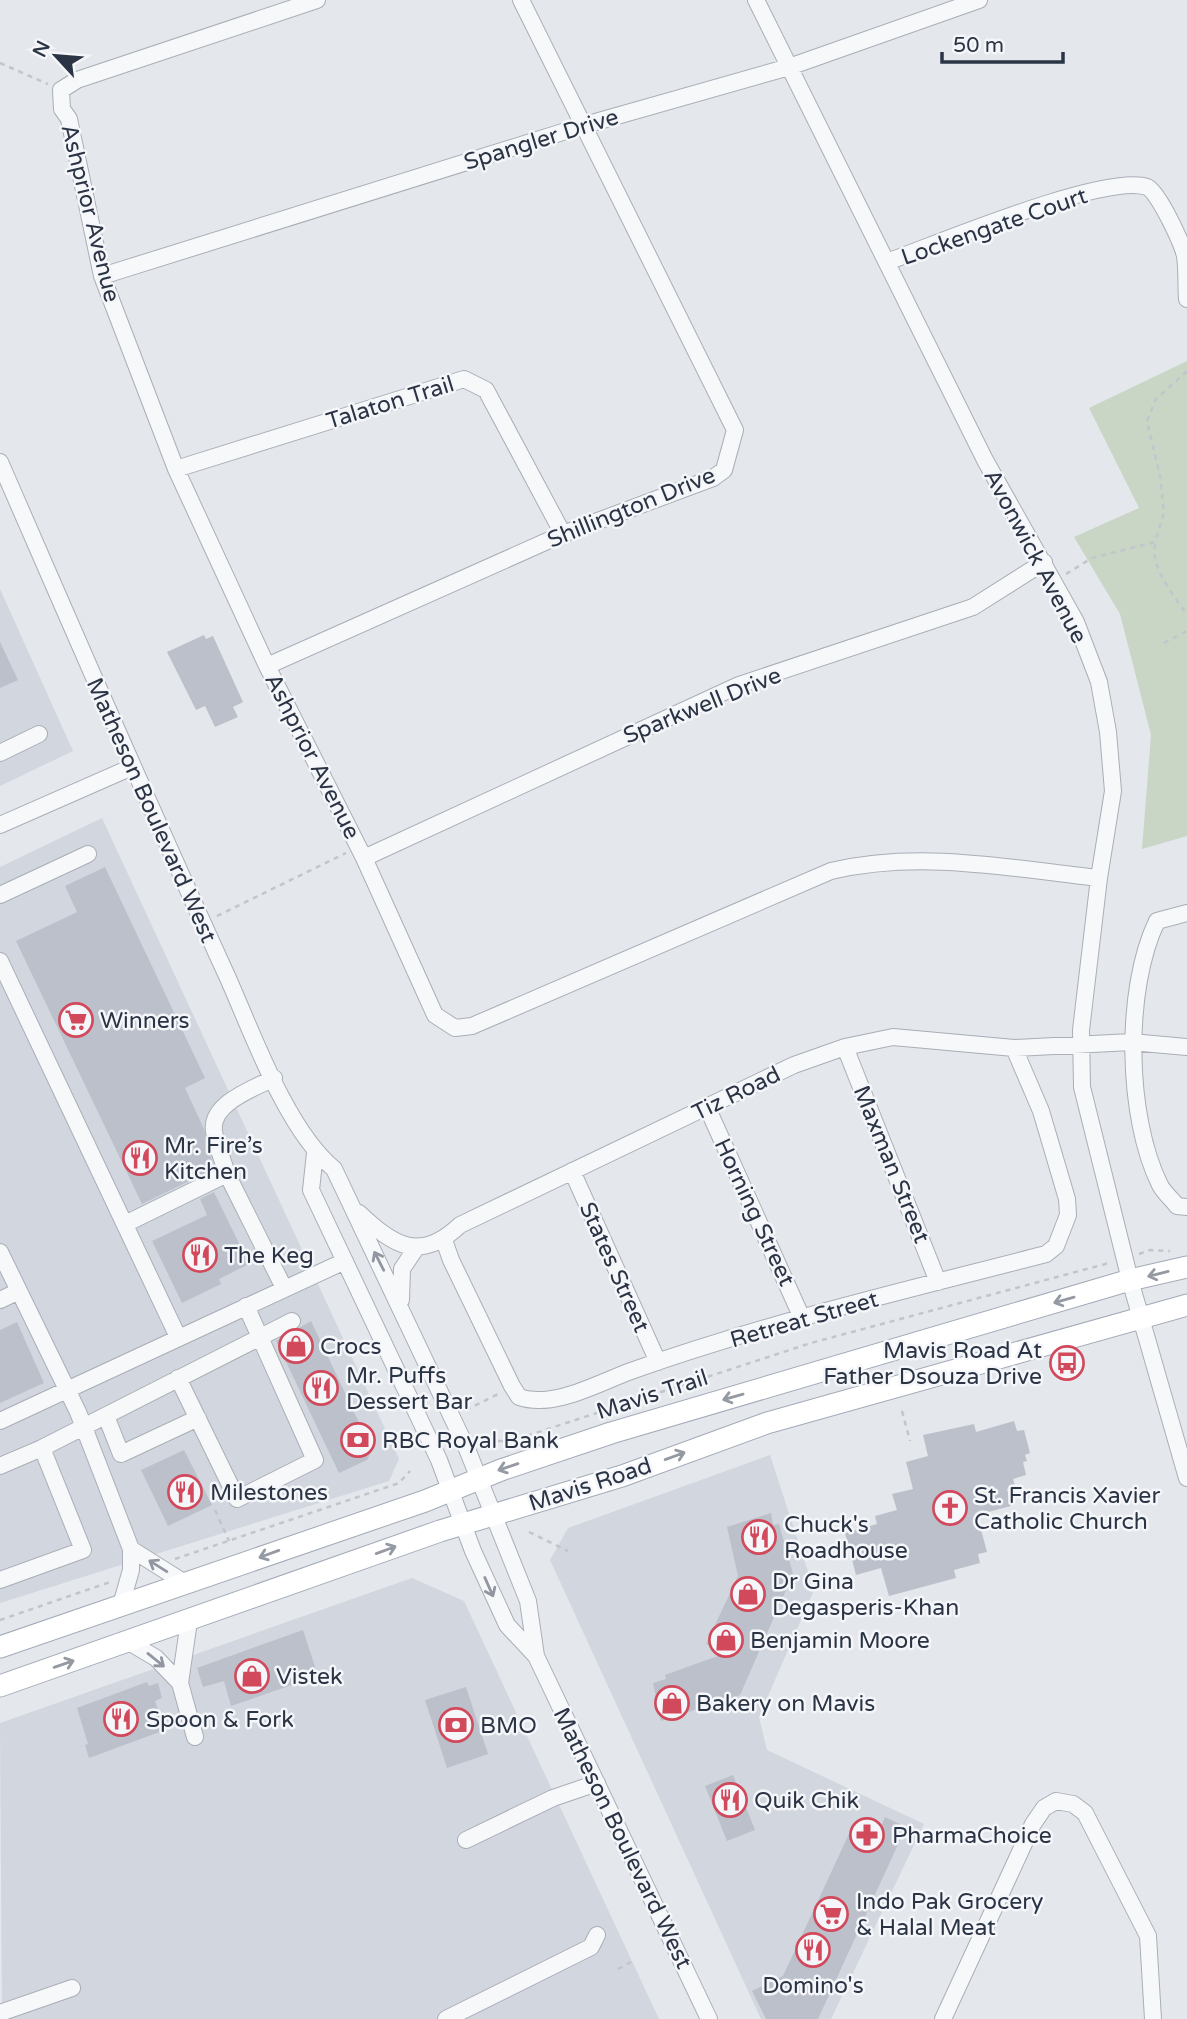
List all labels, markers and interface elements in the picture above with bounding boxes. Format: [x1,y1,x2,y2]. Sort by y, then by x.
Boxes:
north arrow [21,21,91,91]
scale bar [942,21,1063,65]
text: 50 m [953,33,1004,58]
text: N [28,37,55,61]
street label: Spangler Drive [461,103,622,177]
street label: Ashprior Avenue [54,121,126,305]
street label: Lockengate Court [898,182,1091,272]
street label: Talaton Trail [323,370,457,436]
street label: Shillington Drive [543,461,719,554]
street label: Avonwick Avenue [977,465,1093,648]
street label: Sparkwell Drive [619,661,785,750]
street label: Ashprior Avenue [258,669,366,844]
street label: Matheson Boulevard West [80,674,222,947]
supermarket icon: Winners [57,1001,95,1039]
place label: Winners [100,1007,190,1035]
street label: Tiz Road [688,1061,785,1127]
street label: Maxman Street [847,1082,935,1247]
place label: Mr. Fire’s Kitchen [164,1132,263,1186]
street label: Horning Street [708,1134,801,1291]
restaurant icon: Mr. Fire’s Kitchen [121,1139,159,1177]
street label: States Street [573,1198,655,1337]
restaurant icon: The Keg [181,1236,219,1274]
place label: The Keg [224,1242,314,1270]
one-way arrow [371,1251,385,1272]
one-way arrow [1147,1267,1170,1281]
street label: Retreat Street [727,1285,882,1354]
one-way arrow [1053,1294,1075,1307]
shop icon: Crocs [277,1327,315,1365]
place label: Crocs [320,1333,382,1361]
place label: Mavis Road At Father Dsouza Drive [823,1337,1042,1391]
bus stop icon: Mavis Road At Father Dsouza Drive [1048,1344,1086,1382]
place label: Mr. Puffs Dessert Bar [346,1362,472,1416]
street label: Mavis Trail [593,1364,712,1426]
restaurant icon: Mr. Puffs Dessert Bar [302,1369,340,1407]
one-way arrow [723,1392,745,1405]
bank icon: RBC Royal Bank [339,1421,377,1459]
place label: RBC Royal Bank [382,1427,559,1455]
one-way arrow [664,1449,686,1462]
street label: Mavis Road [525,1452,655,1518]
one-way arrow [497,1462,519,1474]
restaurant icon: Milestones [166,1473,204,1511]
place label: Milestones [210,1479,328,1507]
place label: St. Francis Xavier Catholic Church [974,1482,1160,1536]
church icon: St. Francis Xavier Catholic Church [931,1489,969,1527]
place label: Chuck's Roadhouse [784,1511,908,1565]
restaurant icon: Chuck's Roadhouse [740,1518,778,1556]
one-way arrow [374,1543,396,1555]
one-way arrow [258,1549,280,1562]
one-way arrow [148,1559,168,1573]
place label: Dr Gina Degasperis-Khan [772,1568,959,1622]
one-way arrow [483,1575,496,1597]
shop icon: Dr Gina Degasperis-Khan [729,1575,767,1613]
shop icon: Benjamin Moore [707,1621,745,1659]
place label: Benjamin Moore [750,1627,930,1655]
one-way arrow [147,1652,165,1668]
one-way arrow [53,1657,75,1669]
shop icon: Vistek [233,1657,271,1695]
place label: Vistek [276,1663,343,1691]
shop icon: Bakery on Mavis [653,1684,691,1722]
place label: Bakery on Mavis [696,1690,875,1718]
restaurant icon: Spoon & Fork [102,1700,140,1738]
street label: Matheson Boulevard West [547,1703,698,1974]
place label: Spoon & Fork [146,1706,294,1734]
bank icon: BMO [437,1706,475,1744]
place label: BMO [480,1712,537,1740]
restaurant icon: Quik Chik [711,1781,749,1819]
place label: Quik Chik [754,1787,859,1815]
pharmacy icon: PharmaChoice [848,1816,886,1854]
place label: PharmaChoice [892,1822,1052,1850]
place label: Indo Pak Grocery & Halal Meat [856,1888,1043,1942]
supermarket icon: Indo Pak Grocery & Halal Meat [812,1895,850,1933]
restaurant icon: Domino's [794,1931,832,1969]
place label: Domino's [762,1972,864,2000]

